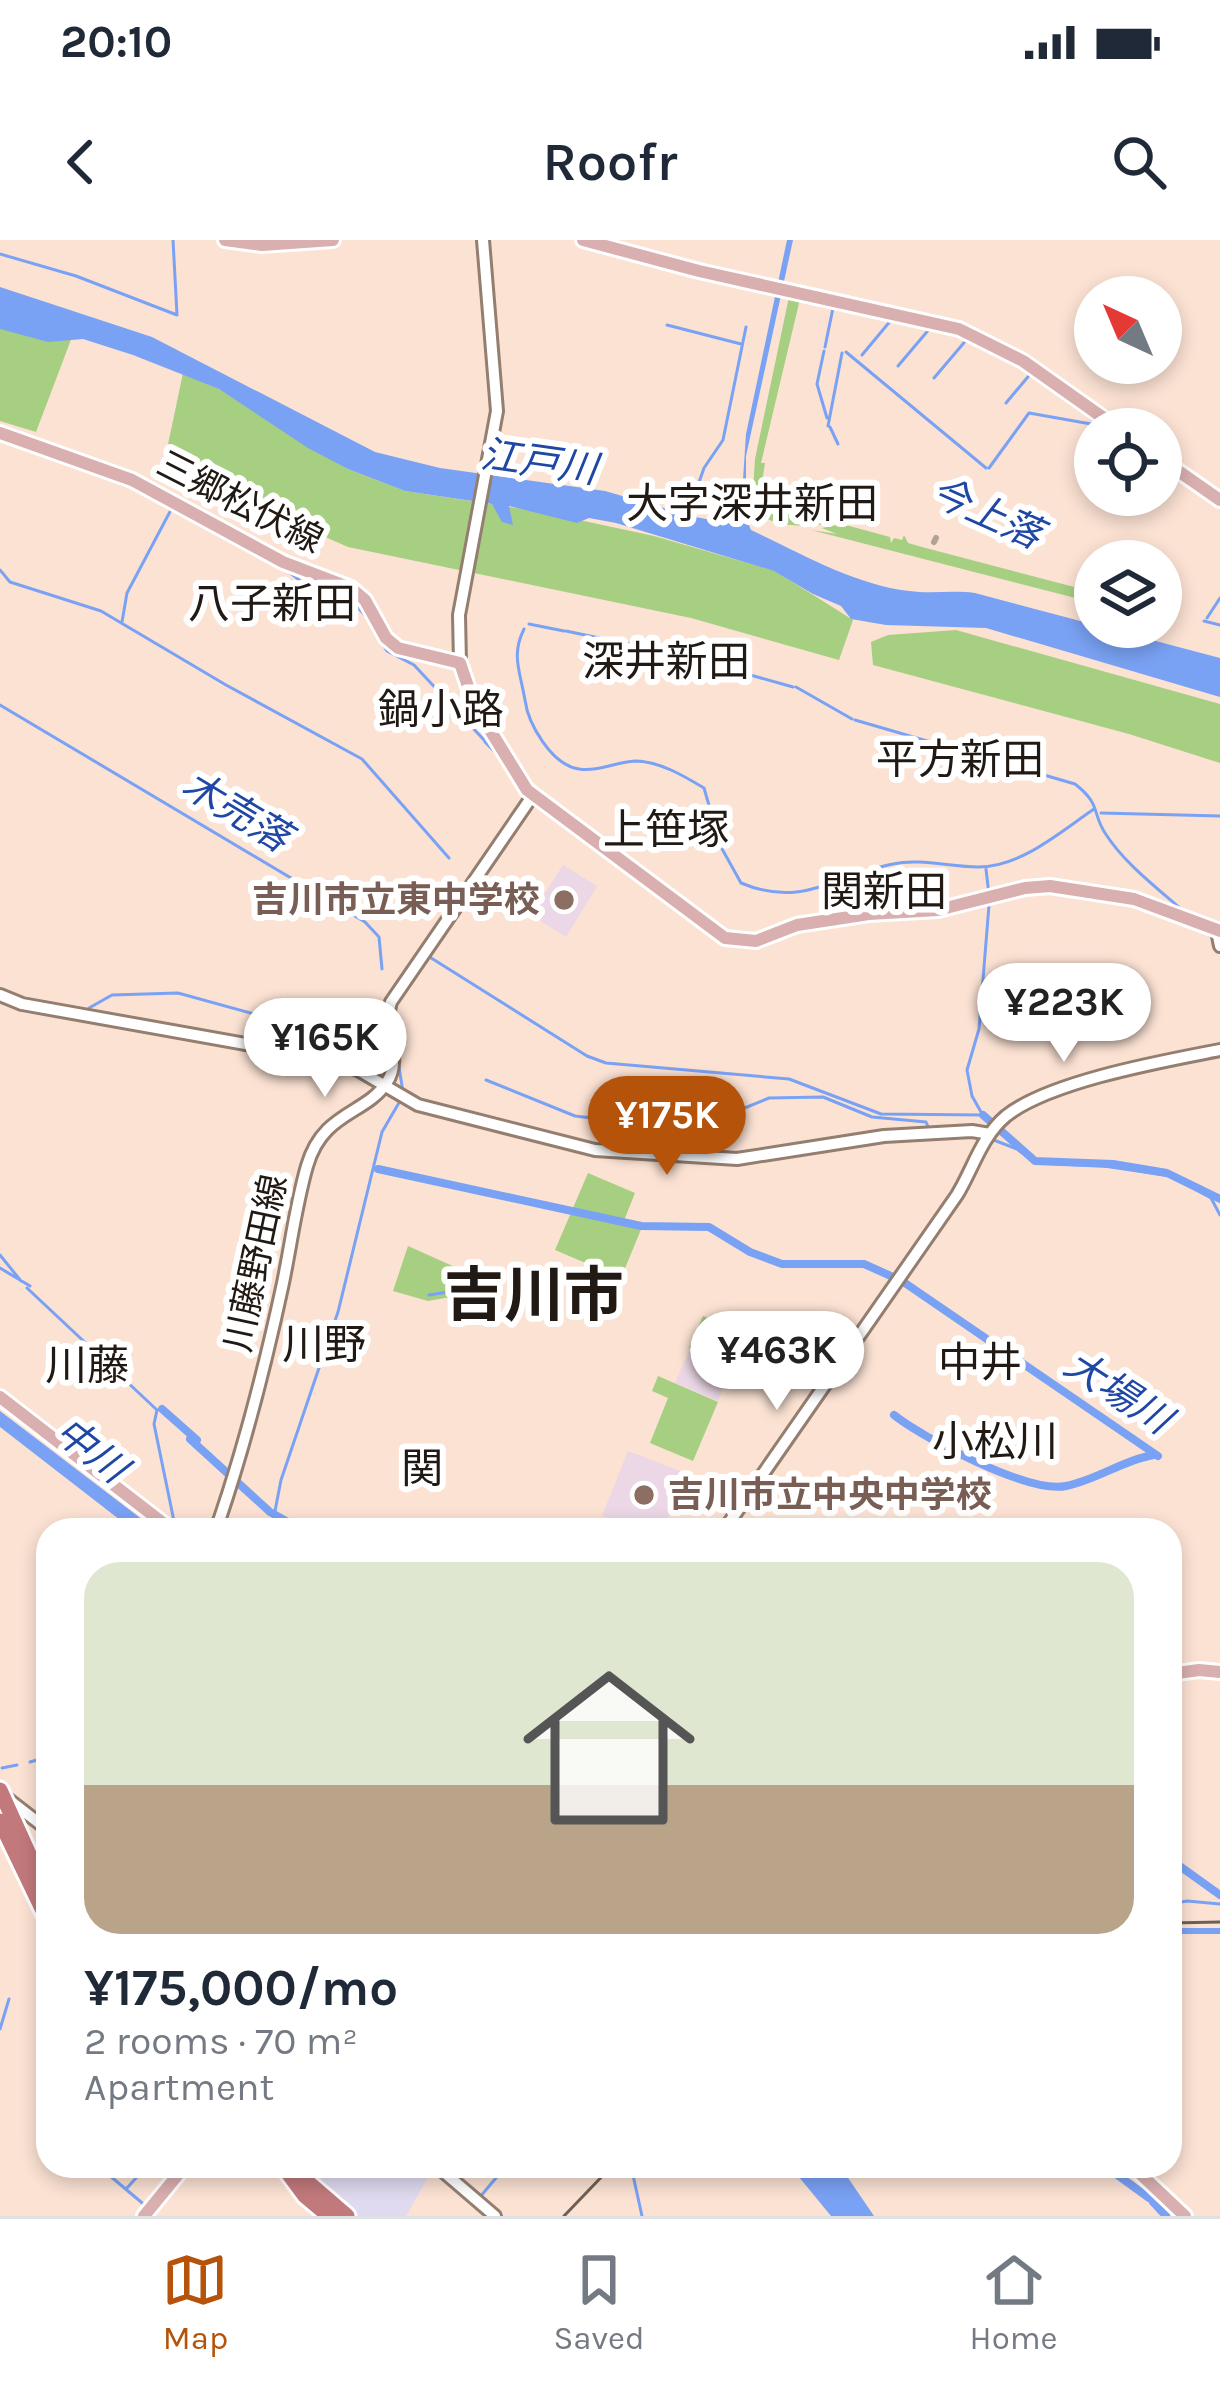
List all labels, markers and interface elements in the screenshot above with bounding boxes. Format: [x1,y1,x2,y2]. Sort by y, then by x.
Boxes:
text: 20:10 [60,16,172,68]
icon: back [48,129,114,195]
icon: search [1106,129,1172,195]
text: Roofr [542,130,678,194]
north arrow [1074,276,1182,384]
map controls [1074,276,1182,648]
button: locate [1074,408,1182,516]
water label: 江戸川 [478,431,604,493]
street label: 三郷松伏線 [150,442,330,562]
water label: 今上落 [923,468,1054,560]
district label: 大字深井新田 [626,479,878,529]
button: layers [1074,540,1182,648]
district label: 八子新田 [188,579,356,629]
district label: 深井新田 [582,637,750,687]
district label: 鍋小路 [378,685,504,735]
district label: 平方新田 [876,735,1044,785]
water label: 木売落 [174,761,303,864]
district label: 上笹塚 [603,805,729,855]
district label: 関新田 [821,867,947,917]
place label: 吉川市立東中学校 [252,879,540,921]
marker: 吉川市立東中学校 [551,887,577,913]
pin: ¥223K [980,963,1148,1065]
text: ¥223K [1004,979,1124,1025]
pin: ¥165K [241,998,409,1100]
text: ¥165K [271,1014,379,1060]
pin: ¥175K [583,1076,751,1178]
text: ¥175K [615,1092,719,1138]
street label: 川藤野田線 [217,1171,295,1355]
district label: 吉川市 [444,1261,624,1331]
pin: ¥463K [693,1311,861,1413]
district label: 川野 [282,1320,366,1370]
text: ¥463K [717,1327,837,1373]
district label: 中井 [938,1338,1022,1388]
district label: 川藤 [45,1341,129,1391]
water label: 大場川 [1056,1341,1183,1445]
water label: 中川 [46,1408,139,1495]
district label: 小松川 [932,1417,1058,1467]
district label: 関 [401,1444,443,1494]
place label: 吉川市立中央中学校 [668,1474,992,1516]
marker: 吉川市立中央中学校 [631,1482,657,1508]
icon: home [501,1640,717,1856]
text: ¥175,000/mo [84,1958,398,2018]
text: 2 rooms · 70 m² [84,2018,358,2064]
text: Apartment [84,2064,274,2110]
tab: Map [162,2247,228,2357]
tab: Saved [553,2247,645,2357]
tab: Home [970,2247,1058,2357]

